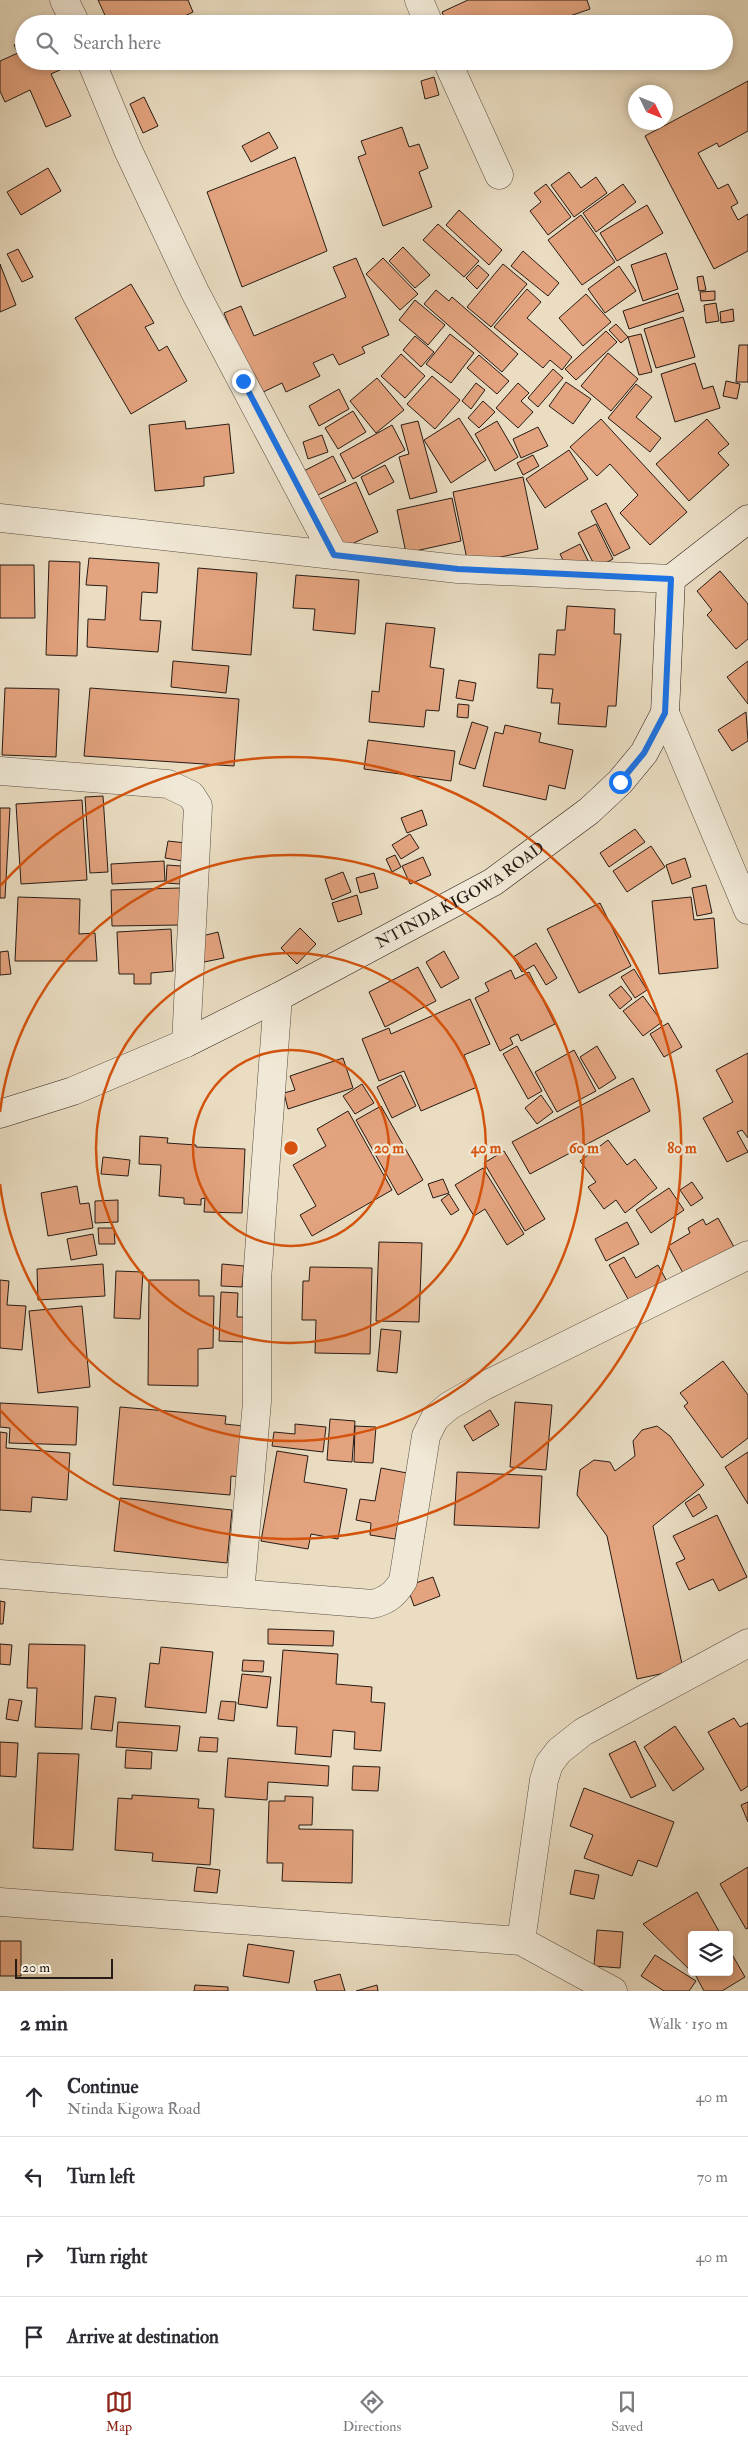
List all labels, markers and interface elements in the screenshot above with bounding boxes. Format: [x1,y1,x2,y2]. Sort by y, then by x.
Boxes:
search box [15,15,733,70]
icon: search [33,29,61,57]
text: Search here [73,31,161,55]
north arrow [628,85,673,130]
route end [232,370,255,393]
route start [609,771,632,794]
street label: NTINDA KIGOWA ROAD [372,837,548,953]
centre of rings [282,1139,300,1157]
text: 20 m [374,1139,404,1158]
text: 40 m [470,1139,502,1158]
text: 60 m [569,1139,599,1158]
text: 80 m [667,1139,697,1158]
map controls [688,1931,733,1976]
button: layers [688,1931,733,1976]
scale bar [15,1956,112,1979]
text: 20 m [22,1959,50,1976]
text: 2 min [20,2010,68,2037]
text: Walk · 150 m [648,2014,728,2034]
text: Continue [67,2075,138,2099]
icon: ahead [20,2083,48,2111]
text: 40 m [695,2087,728,2107]
text: Ntinda Kigowa Road [67,2099,201,2119]
icon: left [20,2163,48,2191]
text: Turn left [67,2165,135,2189]
text: 70 m [697,2167,728,2187]
icon: right [20,2243,48,2271]
text: Turn right [67,2245,147,2269]
text: 40 m [695,2247,728,2267]
icon: arrive [20,2323,48,2351]
text: Arrive at destination [67,2325,219,2349]
tab: Map [105,2388,133,2435]
tab: Directions [343,2388,401,2435]
tab: Saved [611,2388,643,2435]

